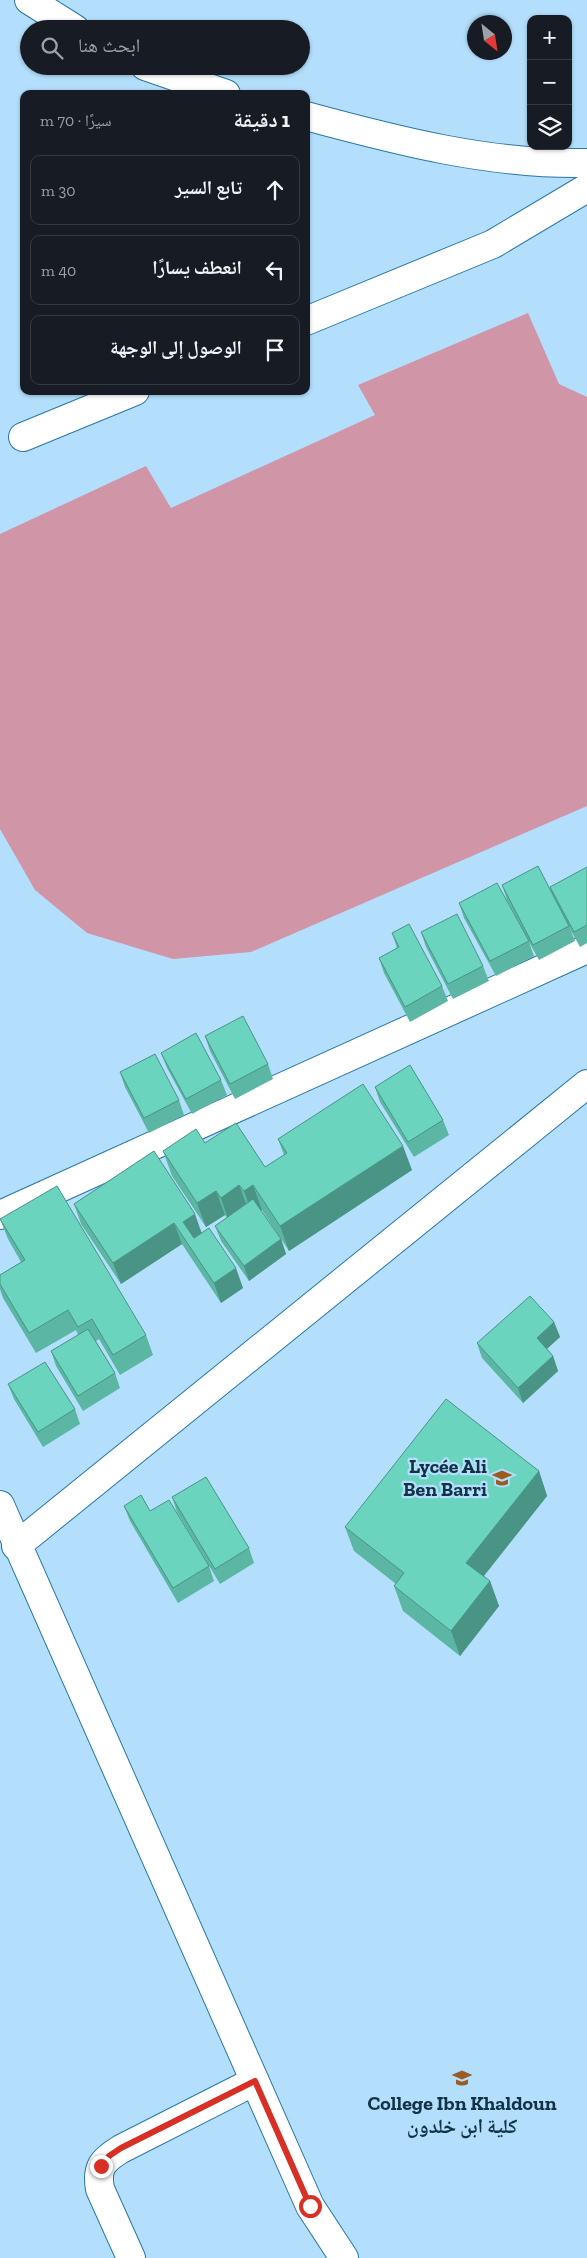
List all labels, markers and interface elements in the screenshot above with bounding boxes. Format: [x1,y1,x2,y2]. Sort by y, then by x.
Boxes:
north arrow [467,15,512,60]
map controls [527,15,572,150]
button: + [527,15,572,60]
search box [20,20,310,75]
icon: search [38,34,66,62]
text: ابحث هنا [78,34,140,57]
button: − [527,60,572,105]
button: layers [527,105,572,150]
text: 1 دقيقة [233,107,290,132]
text: سيرًا · 70 m [40,111,112,130]
text: تابع السير [175,176,242,199]
icon: ahead [261,176,289,204]
text: 30 m [41,181,76,200]
text: انعطف يسارًا [152,256,242,279]
icon: left [261,256,289,284]
text: 40 m [41,261,76,280]
text: الوصول إلى الوجهة [110,336,242,359]
icon: arrive [261,336,289,364]
place label: Lycée Ali Ben Barri [403,1454,487,1501]
school or university icon: Lycée Ali Ben Barri [491,1467,513,1489]
school or university icon: College Ibn Khaldoun كلية ابن خلدون [451,2067,473,2089]
place label: College Ibn Khaldoun كلية ابن خلدون [367,2091,557,2139]
route end [90,2155,113,2178]
route start [299,2195,322,2218]

